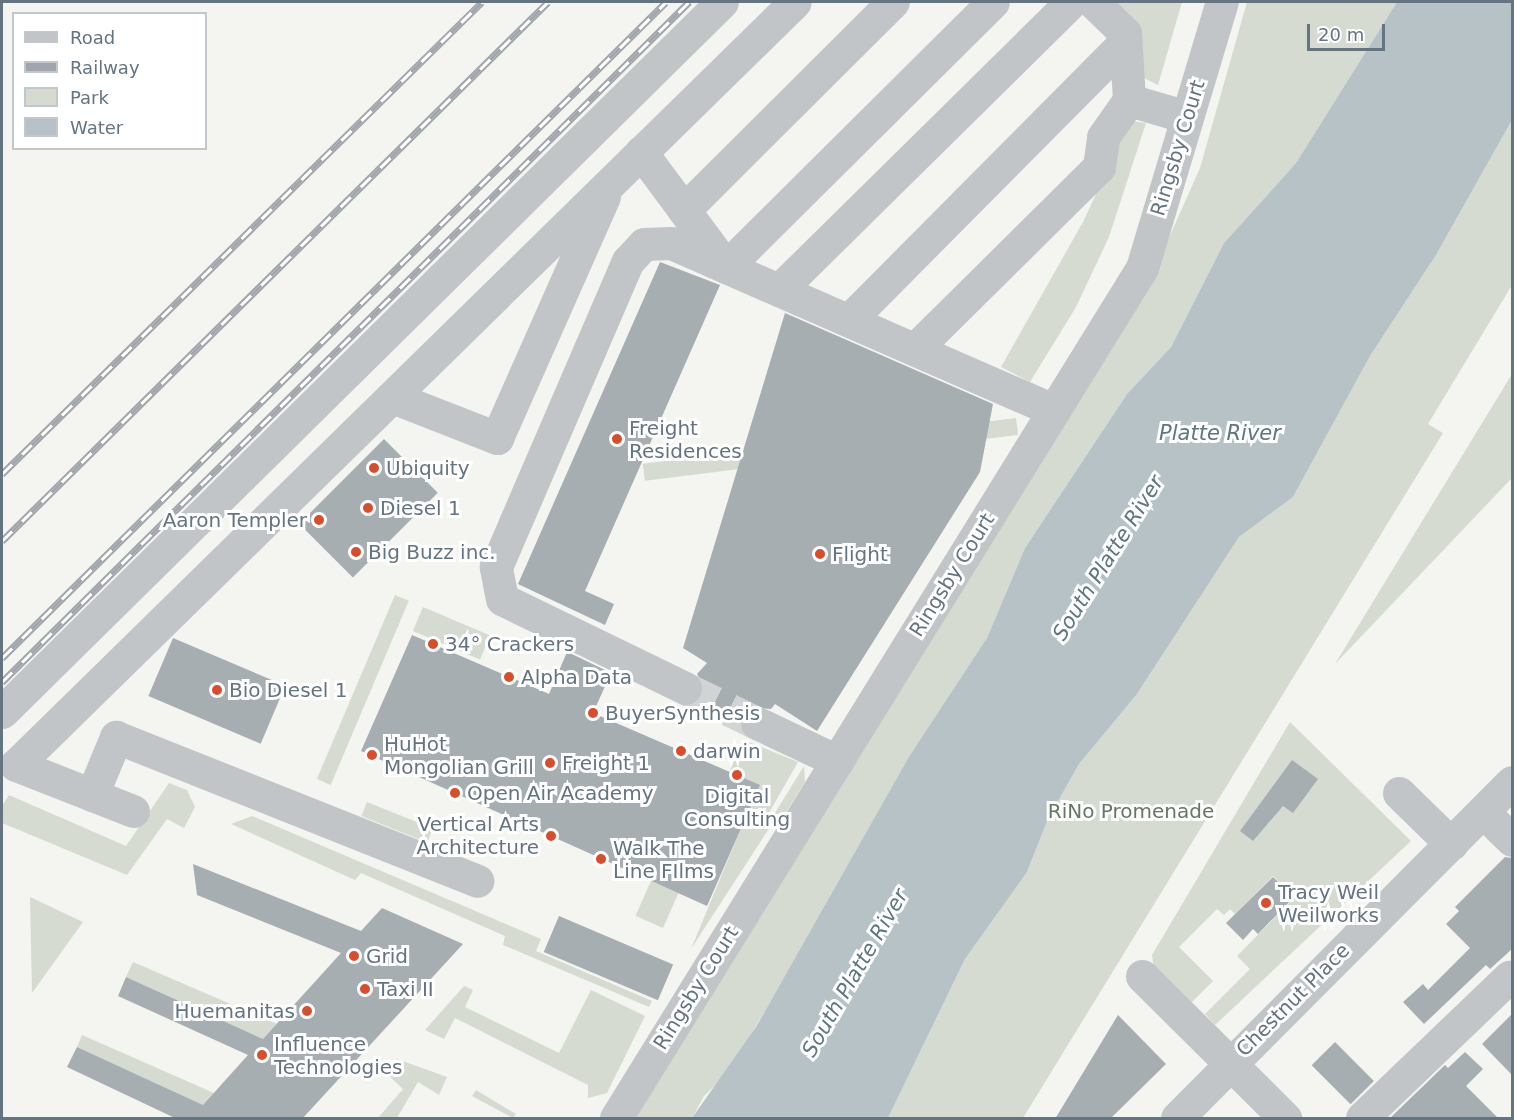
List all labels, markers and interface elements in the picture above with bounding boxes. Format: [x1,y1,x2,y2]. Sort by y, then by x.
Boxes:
legend [12,12,207,150]
scale bar [1310,12,1388,50]
text: 20 m [1318,24,1364,45]
text: Road [70,27,115,48]
text: Railway [70,57,140,78]
street label: Ringsby Court [1146,77,1210,219]
text: Park [70,87,109,108]
text: Water [70,117,123,138]
place label: Freight Residences [629,416,742,463]
water label: Platte River [1159,420,1281,446]
marker: Freight Residences [610,432,624,446]
place label: Ubiquity [386,456,469,480]
marker: Ubiquity [367,461,381,475]
water label: South Platte River [1047,471,1169,645]
place label: Diesel 1 [380,496,461,520]
marker: Diesel 1 [361,501,375,515]
place label: Aaron Templer [163,508,307,532]
street label: Ringsby Court [904,509,1000,641]
marker: Aaron Templer [312,513,326,527]
place label: Big Buzz inc. [368,540,496,564]
place label: Flight [832,542,888,566]
marker: Big Buzz inc. [349,545,363,559]
marker: Flight [813,547,827,561]
place label: 34° Crackers [445,632,574,656]
marker: 34° Crackers [426,637,440,651]
place label: Alpha Data [521,665,632,689]
marker: Alpha Data [502,670,516,684]
place label: Bio Diesel 1 [229,678,347,702]
marker: Bio Diesel 1 [210,683,224,697]
place label: BuyerSynthesis [605,701,760,725]
marker: BuyerSynthesis [586,706,600,720]
place label: HuHot Mongolian Grill [384,732,534,779]
place label: darwin [693,739,761,763]
marker: darwin [674,744,688,758]
marker: HuHot Mongolian Grill [365,748,379,762]
place label: Freight 1 [562,751,650,775]
marker: Freight 1 [543,756,557,770]
marker: Digital Consulting [730,768,744,782]
place label: Open Air Academy [467,781,653,805]
place label: Digital Consulting [684,784,790,831]
marker: Open Air Academy [448,786,462,800]
park label: RiNo Promenade [1048,799,1214,823]
place label: Vertical Arts Architecture [417,813,539,860]
marker: Vertical Arts Architecture [544,829,558,843]
place label: Walk The Line FIlms [613,836,714,883]
marker: Walk The Line FIlms [594,852,608,866]
place label: Tracy Weil Weilworks [1278,880,1379,927]
water label: South Platte River [797,885,913,1061]
marker: Tracy Weil Weilworks [1259,896,1273,910]
street label: Ringsby Court [648,922,744,1054]
street label: Chestnut Place [1232,939,1354,1061]
place label: Grid [366,944,408,968]
marker: Grid [347,949,361,963]
place label: Taxi II [377,977,434,1001]
marker: Taxi II [358,982,372,996]
place label: Huemanitas [174,999,295,1023]
marker: Huemanitas [300,1004,314,1018]
place label: Influence Technologies [274,1032,402,1079]
marker: Influence Technologies [255,1048,269,1062]

